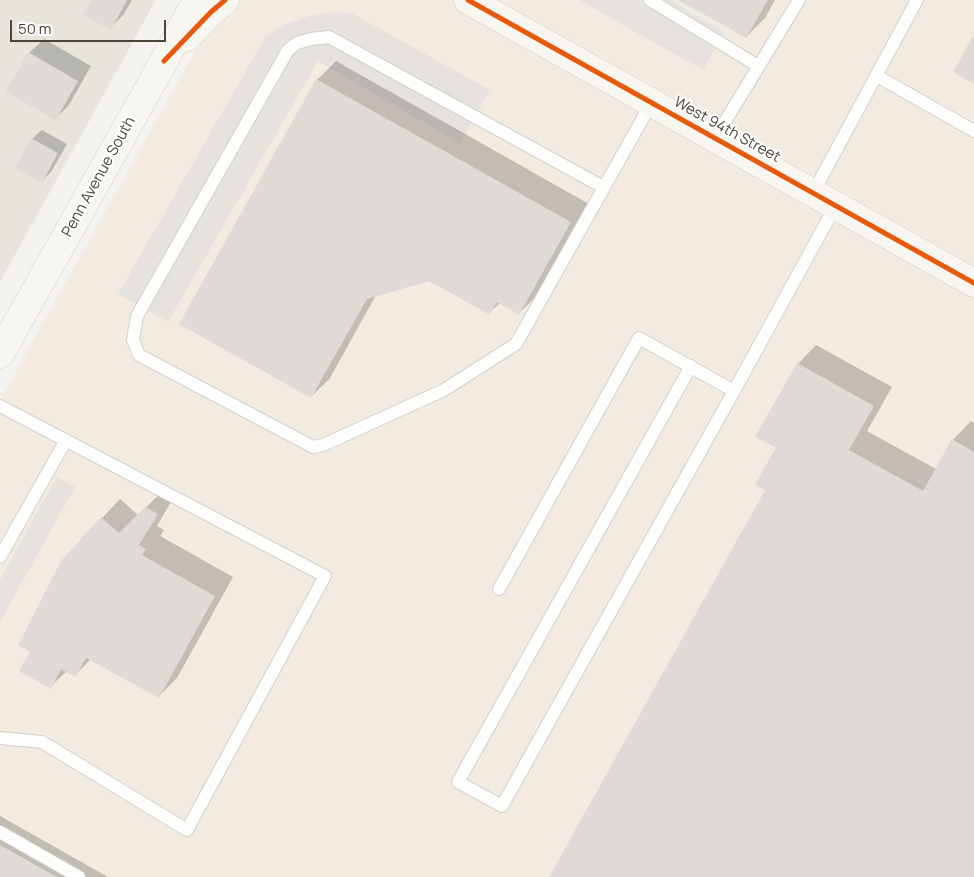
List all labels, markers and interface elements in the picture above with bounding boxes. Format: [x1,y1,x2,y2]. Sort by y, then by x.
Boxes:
scale bar [12,10,169,42]
text: 50 m [18,18,52,39]
street label: West 94th Street [671,93,783,167]
street label: Penn Avenue South [58,114,140,240]

